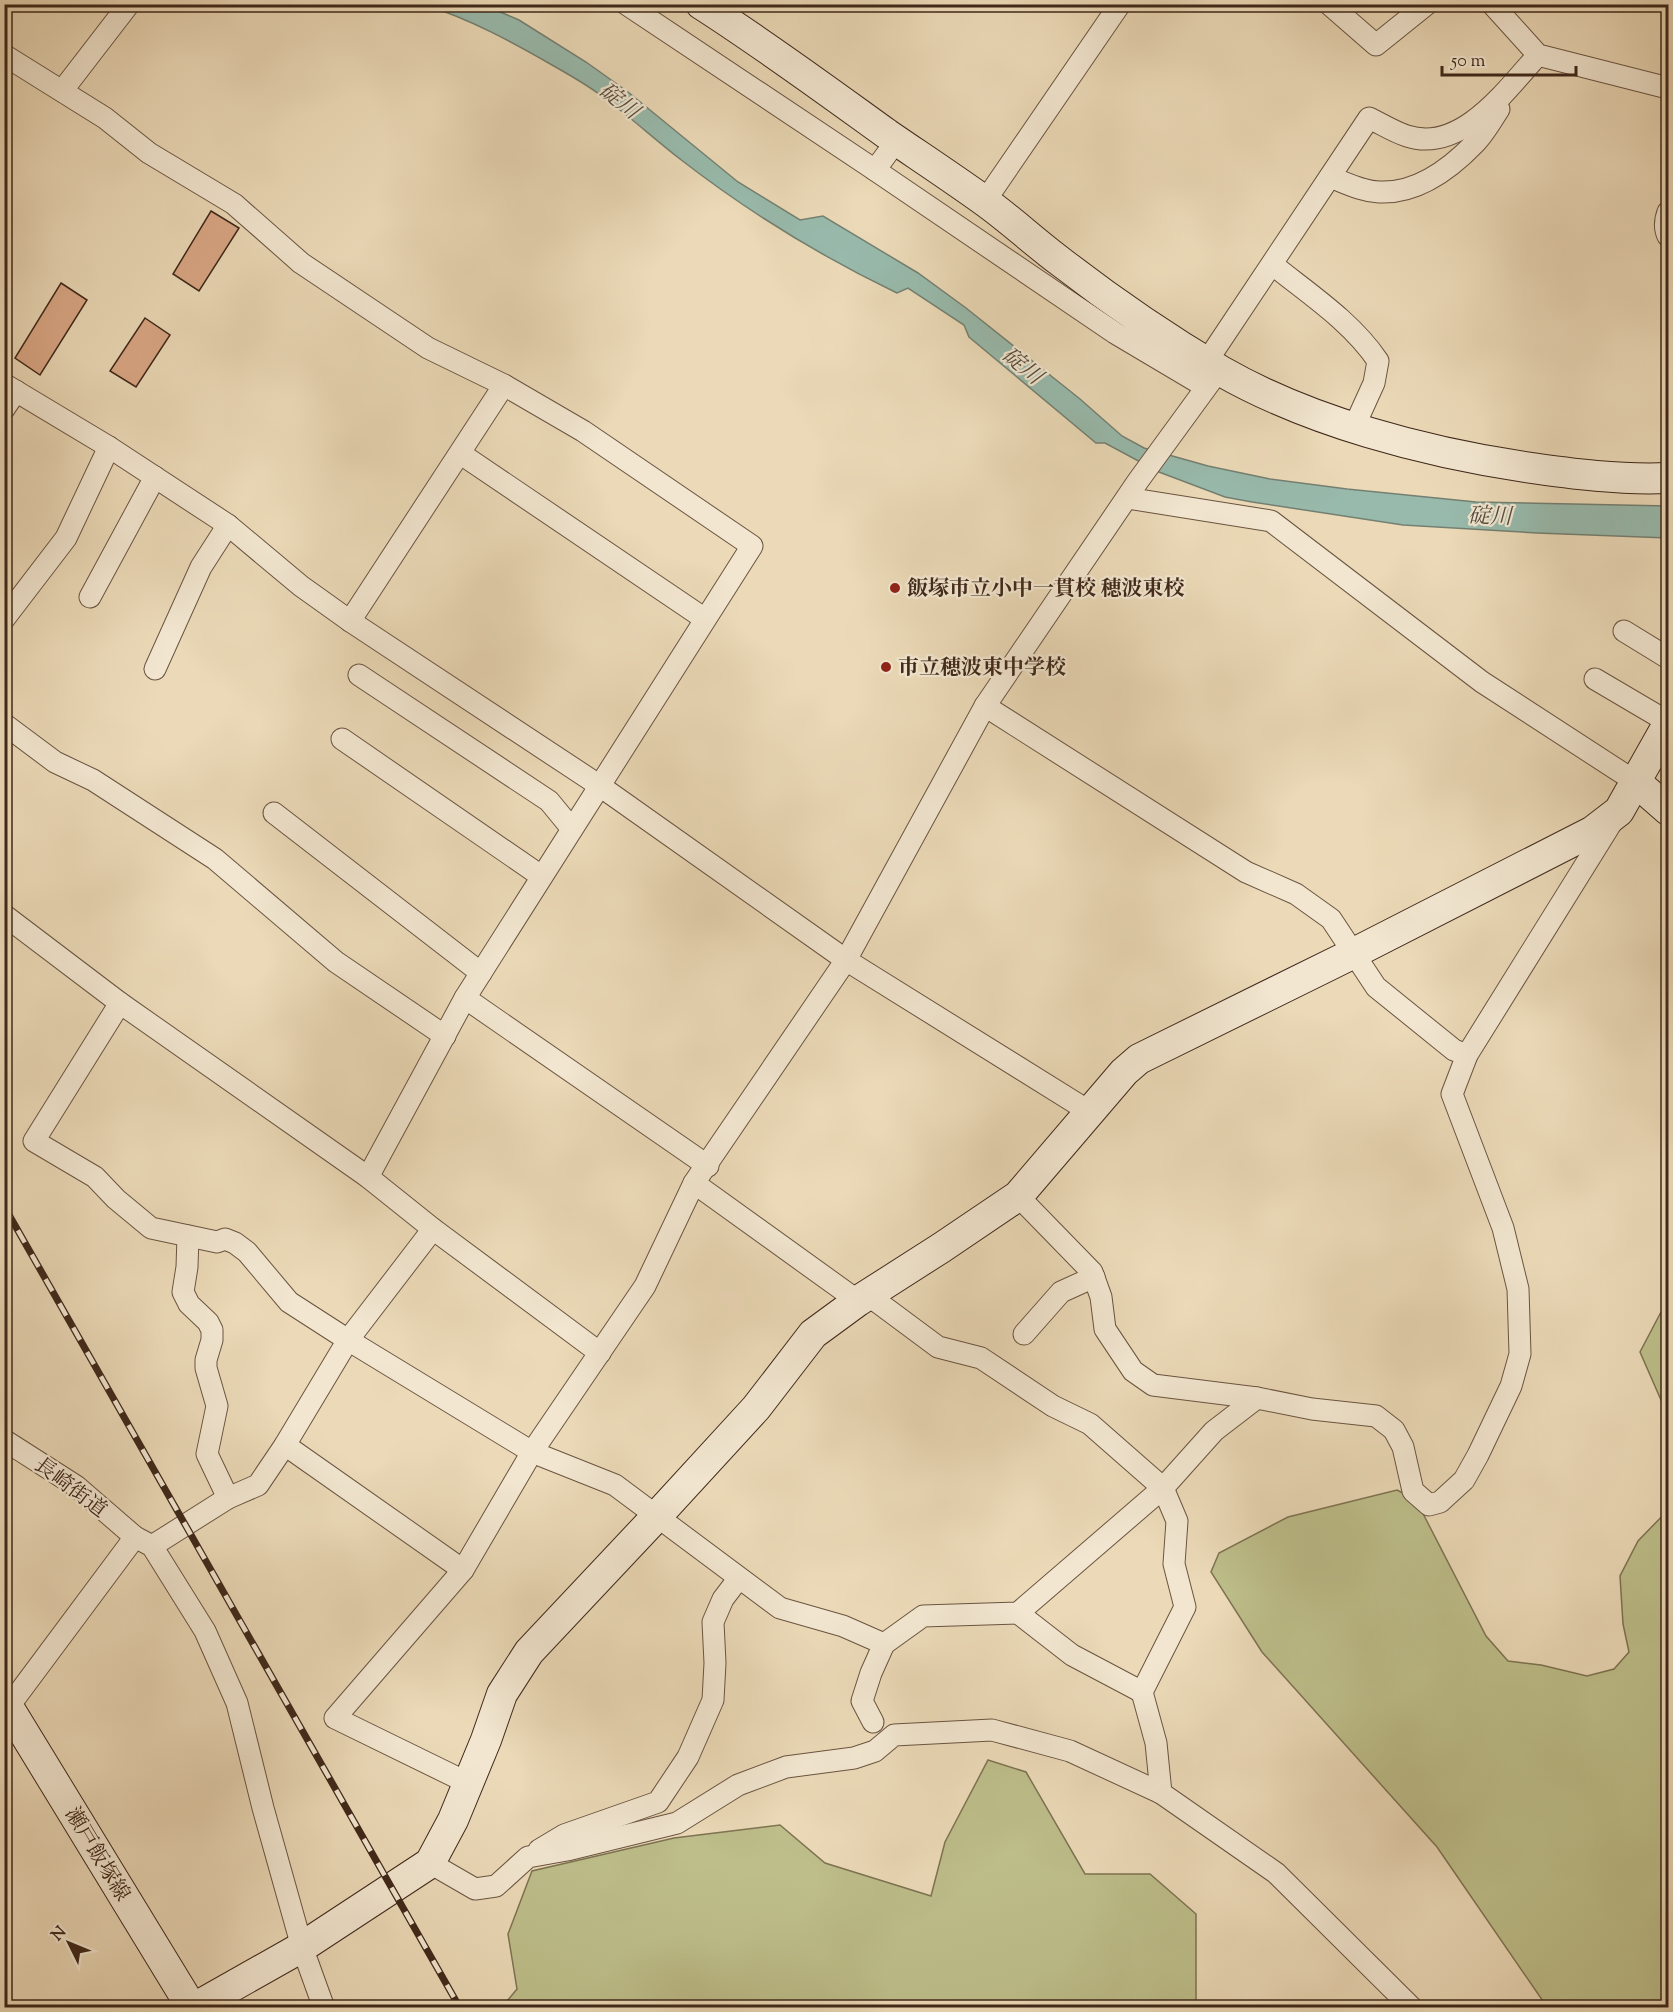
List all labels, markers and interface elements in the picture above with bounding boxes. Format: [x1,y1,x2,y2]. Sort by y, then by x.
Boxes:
scale bar [1442,39,1576,77]
text: 50 m [1450,49,1486,75]
water label: 碇川 [591,76,647,130]
water label: 碇川 [994,341,1050,395]
water label: 碇川 [1468,502,1514,534]
place label: 飯塚市立小中一貫校 穂波東校 [907,575,1184,605]
marker: 飯塚市立小中一貫校 穂波東校 [888,581,902,595]
place label: 市立穂波東中学校 [898,654,1066,684]
marker: 市立穂波東中学校 [879,660,893,674]
street label: 長崎街道 [27,1451,112,1526]
street label: 瀬戸飯塚線 [56,1802,136,1908]
north arrow [39,1913,99,1973]
text: N [47,1922,73,1947]

